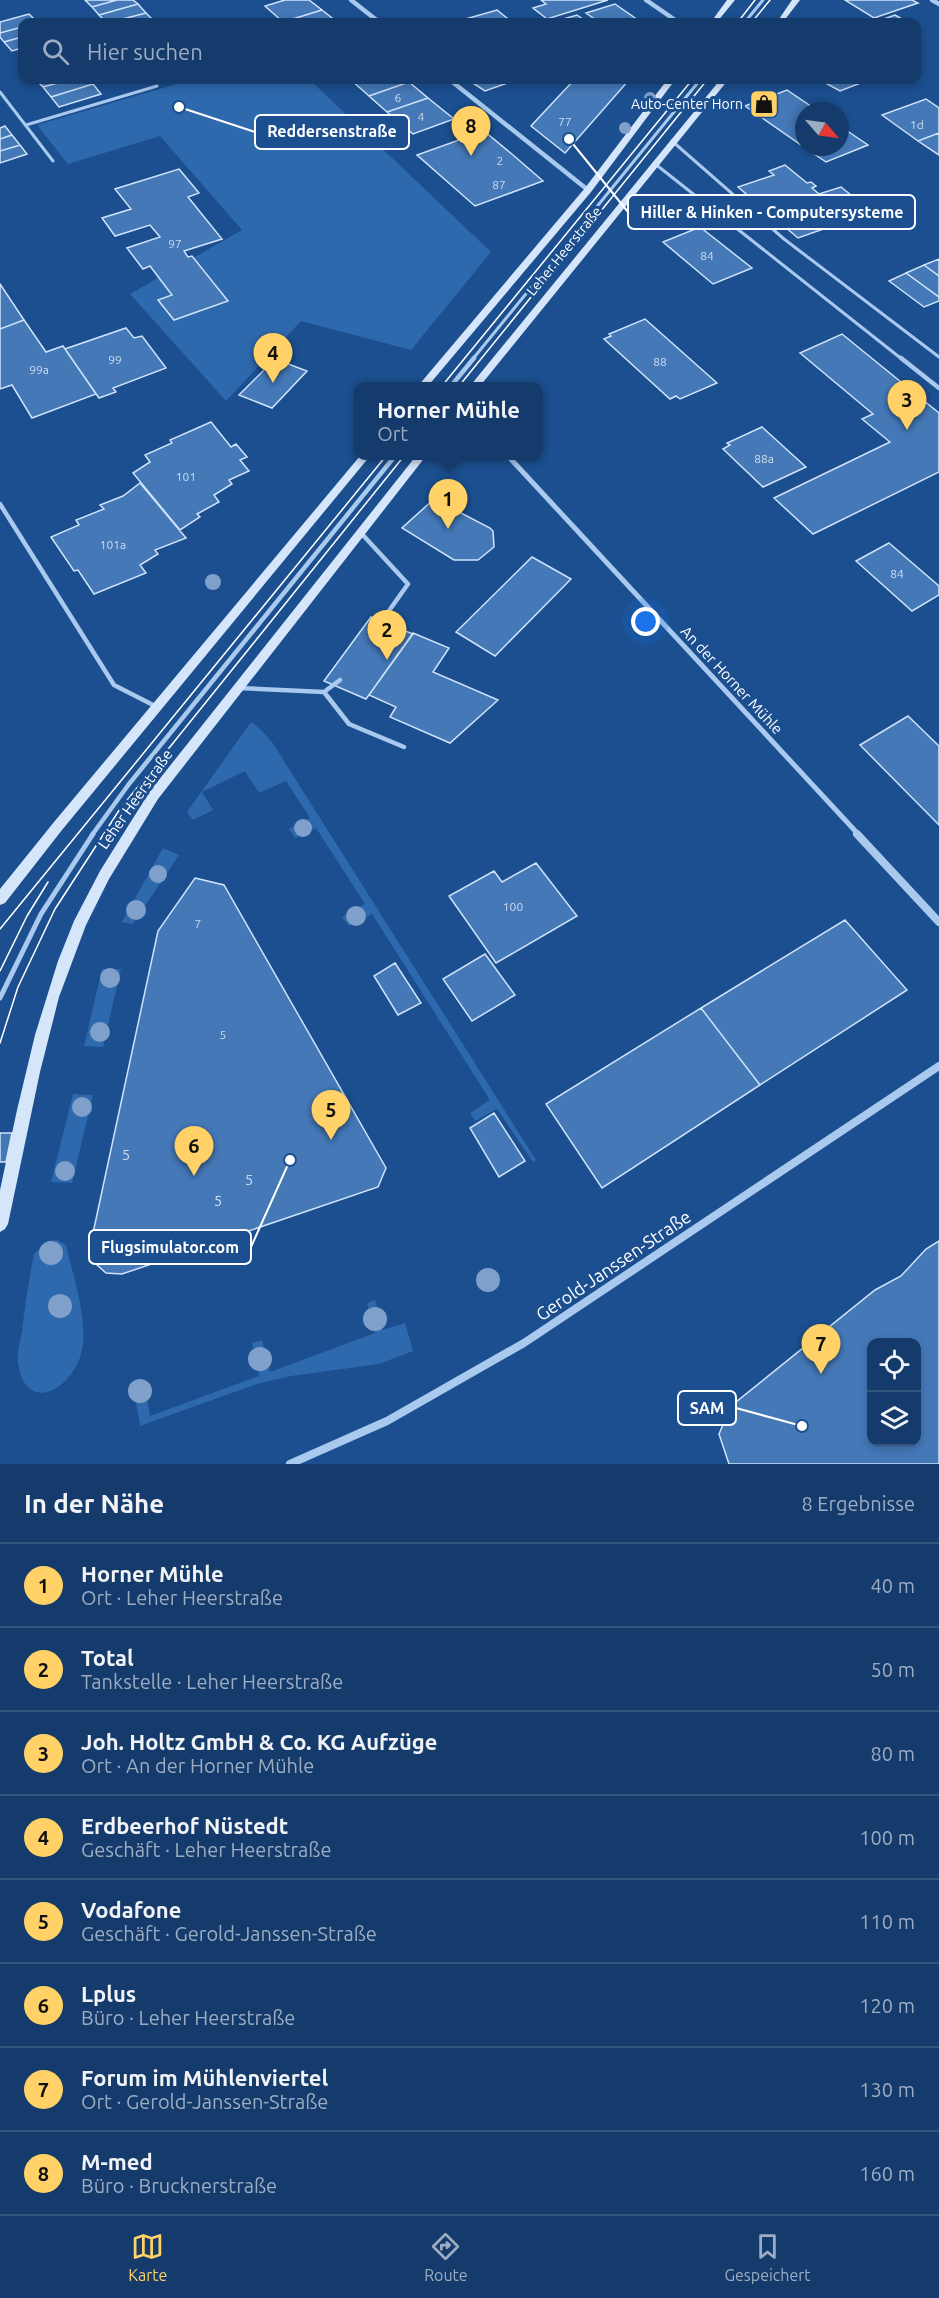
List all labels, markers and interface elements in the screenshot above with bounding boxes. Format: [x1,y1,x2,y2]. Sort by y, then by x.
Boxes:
search box [18,18,921,84]
icon: search [39,35,72,68]
text: Hier suchen [87,39,203,64]
shop icon: Auto-Center Horn [748,88,780,120]
house number: 6 [395,91,402,104]
place label: Auto-Center Horn [631,96,743,112]
north arrow [795,102,849,156]
pin: 8 [452,106,490,156]
house number: 4 [418,110,425,123]
callout: Reddersenstraße [255,115,409,149]
house number: 77 [558,115,572,128]
house number: 1d [910,118,924,131]
text: Reddersenstraße [267,122,397,140]
house number: 2 [497,154,503,167]
house number: 87 [492,178,506,191]
callout: Hiller & Hinken - Computersysteme [628,195,915,229]
street label: Leher Heerstraße [523,203,605,299]
text: Hiller & Hinken - Computersysteme [641,203,903,221]
house number: 97 [168,237,182,250]
house number: 84 [700,249,714,262]
pin: 4 [254,334,292,383]
house number: 99 [108,353,122,366]
house number: 88 [653,355,667,368]
house number: 99a [29,363,49,376]
pin: 3 [888,380,926,430]
popup [354,382,543,460]
text: Horner Mühle [377,397,520,422]
text: Ort [377,422,408,445]
house number: 88a [754,452,774,465]
house number: 101 [176,470,196,483]
pin: 1 [428,480,468,529]
house number: 101a [100,538,126,551]
house number: 84 [890,567,904,580]
your location [631,607,660,636]
pin: 2 [368,610,406,660]
street label: An der Horner Mühle [678,623,786,737]
street label: Leher Heerstraße [94,746,176,852]
house number: 100 [503,900,523,913]
house number: 7 [195,917,201,930]
house number: 5 [220,1028,226,1041]
pin: 5 [312,1090,350,1140]
pin: 6 [174,1126,214,1176]
house number: 5 [122,1146,130,1163]
house number: 5 [245,1171,253,1188]
house number: 5 [214,1192,222,1209]
street label: Gerold-Janssen-Straße [532,1206,694,1324]
callout: Flugsimulator.com [89,1230,251,1264]
text: Flugsimulator.com [101,1238,239,1256]
pin: 7 [802,1324,840,1374]
map controls [867,1338,921,1446]
button: locate [867,1338,921,1392]
callout: SAM [678,1391,736,1425]
button: layers [867,1392,921,1446]
text: SAM [690,1399,724,1417]
text: In der Nähe [24,1489,164,1518]
text: 8 Ergebnisse [801,1492,915,1515]
text: Horner Mühle [81,1561,224,1586]
text: 1 [38,1574,49,1597]
text: 40 m [871,1574,915,1597]
text: Ort · Leher Heerstraße [81,1586,283,1609]
text: Total [81,1645,134,1670]
text: 2 [38,1658,49,1681]
text: 50 m [871,1658,915,1681]
text: Tankstelle · Leher Heerstraße [81,1670,343,1693]
text: Joh. Holtz GmbH & Co. KG Aufzüge [81,1729,437,1754]
text: 3 [38,1742,49,1765]
text: 80 m [871,1742,915,1765]
text: Ort · An der Horner Mühle [81,1754,314,1777]
text: Erdbeerhof Nüstedt [81,1813,288,1838]
text: 4 [38,1826,49,1849]
text: 100 m [859,1826,915,1849]
text: Geschäft · Leher Heerstraße [81,1838,331,1861]
text: Vodafone [81,1897,181,1922]
text: 5 [38,1910,49,1933]
text: 110 m [859,1910,915,1933]
text: Geschäft · Gerold-Janssen-Straße [81,1922,377,1945]
text: Lplus [81,1981,136,2006]
text: 6 [38,1994,49,2017]
text: 120 m [859,1994,915,2017]
text: Büro · Leher Heerstraße [81,2006,295,2029]
text: Forum im Mühlenviertel [81,2065,328,2090]
text: 7 [38,2078,49,2101]
text: 130 m [859,2078,915,2101]
text: Ort · Gerold-Janssen-Straße [81,2090,328,2113]
text: M-med [81,2149,153,2174]
text: 8 [38,2162,49,2185]
text: 160 m [859,2162,915,2185]
text: Büro · Brucknerstraße [81,2174,277,2197]
tab: Karte [128,2230,167,2284]
tab: Route [424,2230,468,2284]
tab: Gespeichert [724,2230,811,2284]

